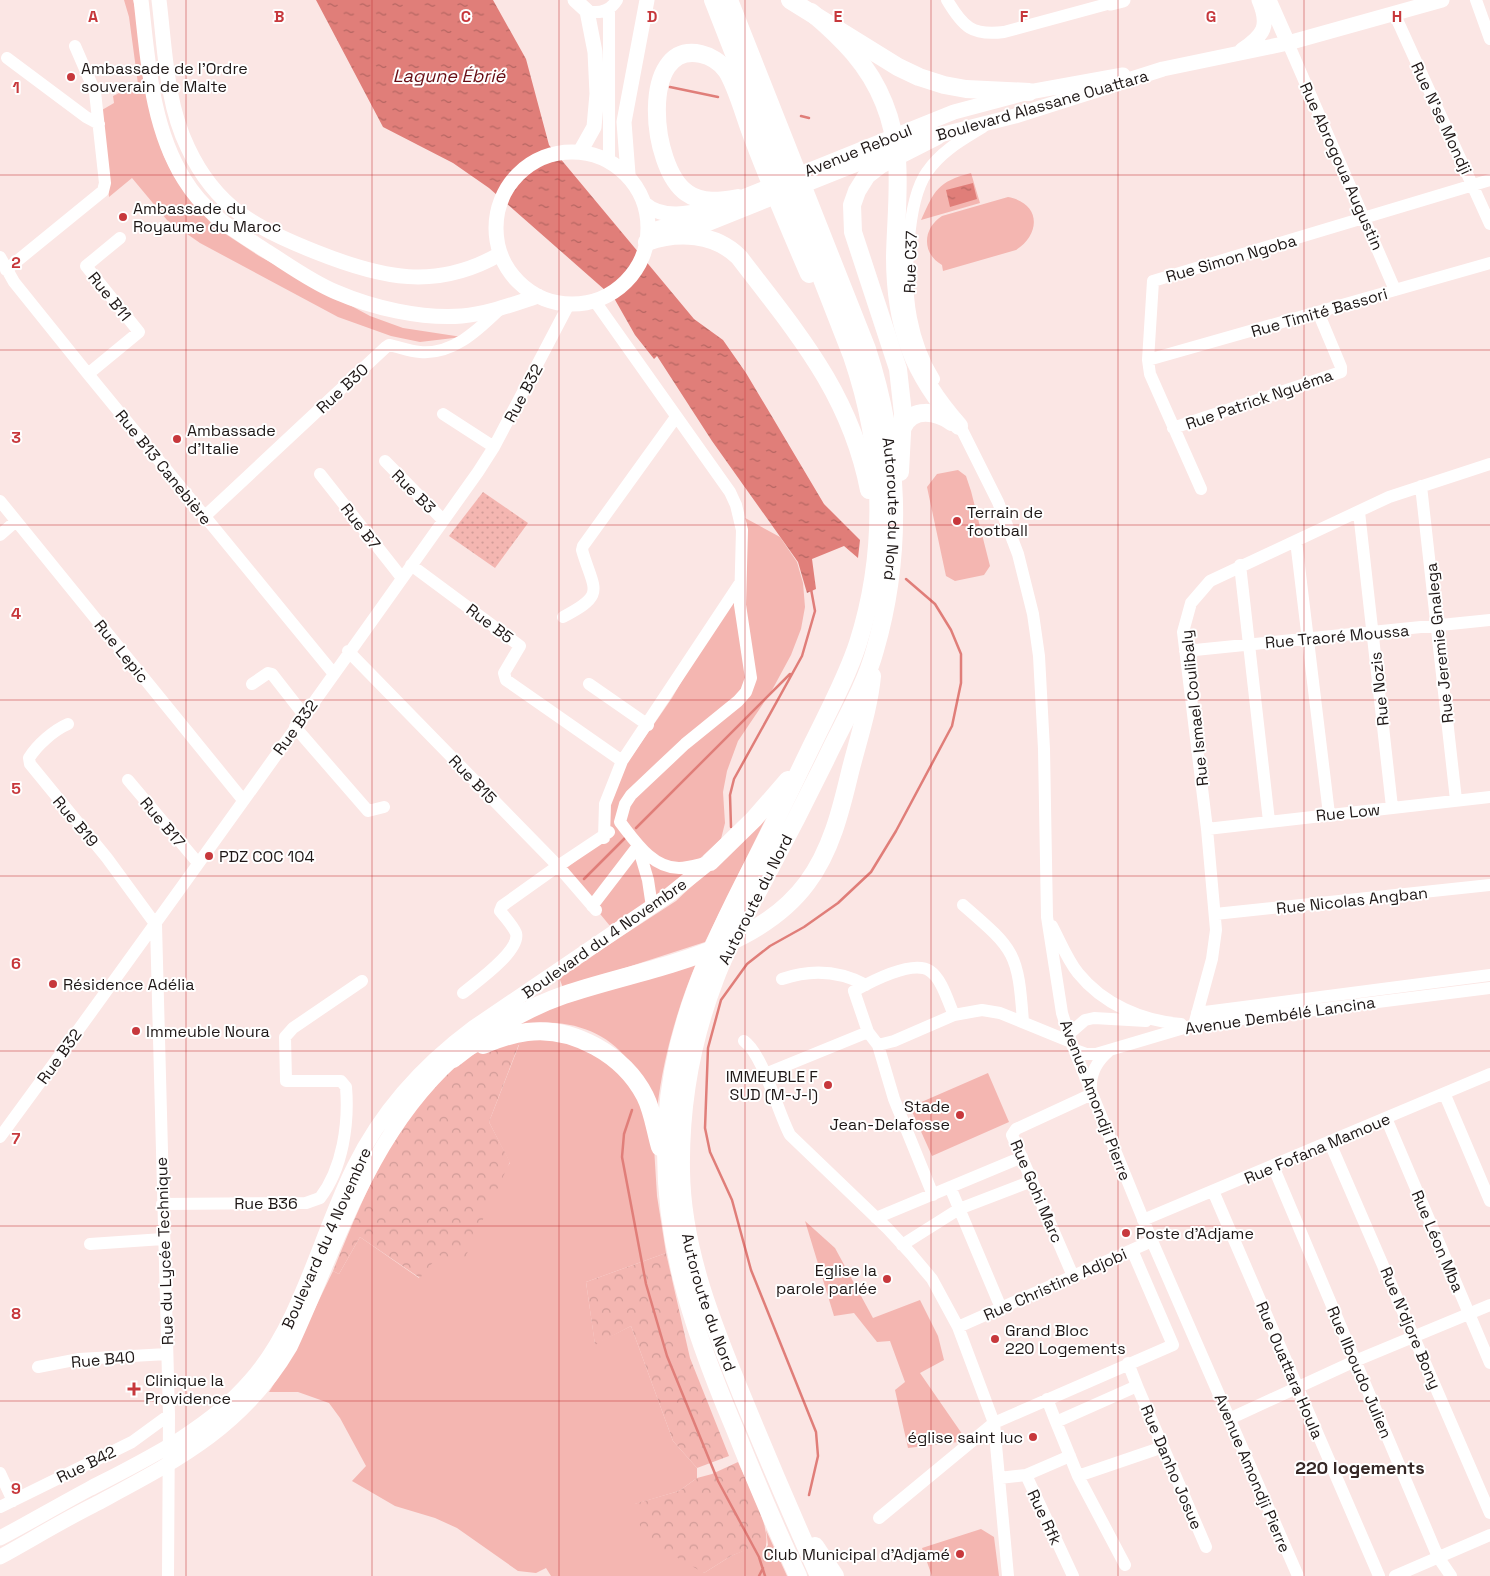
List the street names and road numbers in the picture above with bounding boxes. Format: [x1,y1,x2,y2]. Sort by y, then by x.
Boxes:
street label: Rue N'se Mondji [1406,59,1477,178]
street label: Boulevard Alassane Ouattara [934,65,1151,146]
street label: Rue Abrogoua Augustin [1295,79,1388,253]
street label: Avenue Reboul [801,119,915,182]
street label: Rue C37 [899,230,922,294]
street label: Rue Simon Ngoba [1163,230,1299,287]
street label: Rue B11 [83,267,136,325]
street label: Rue Timité Bassori [1248,283,1390,342]
street label: Rue B30 [312,359,373,418]
street label: Rue B32 [499,360,548,426]
street label: Rue Patrick Nguéma [1183,364,1336,435]
street label: Rue B13 Canebière [111,405,217,529]
street label: Autoroute du Nord [877,436,904,582]
street label: Rue B3 [387,465,440,518]
street label: Rue B7 [336,499,385,554]
street label: Rue Jeremie Gnalega [1421,562,1458,724]
street label: Rue B5 [462,599,517,648]
street label: Rue Lepic [90,615,154,687]
street label: Rue Traoré Moussa [1264,620,1410,653]
street label: Rue Ismael Coulibaly [1176,629,1213,787]
street label: Rue Nozis [1365,651,1394,727]
street label: Rue B32 [268,695,323,759]
street label: Rue B15 [444,750,501,808]
street label: Rue B19 [48,791,103,851]
street label: Rue B17 [135,793,190,852]
street label: Rue Low [1315,799,1381,826]
street label: Autoroute du Nord [713,830,797,968]
street label: Boulevard du 4 Novembre [518,873,691,1003]
street label: Rue Nicolas Angban [1275,882,1429,919]
street label: Avenue Dembélé Lancina [1184,992,1377,1039]
street label: Avenue Amondji Pierre [1055,1017,1136,1184]
street label: Rue B32 [32,1024,87,1088]
street label: Rue Fofana Mamoue [1241,1108,1393,1189]
street label: Rue Gohi Marc [1005,1136,1068,1246]
street label: Boulevard du 4 Novembre [277,1144,376,1332]
street label: Rue du Lycée Technique [151,1157,178,1345]
street label: Rue Léon Mba [1407,1187,1468,1295]
street label: Rue B36 [234,1193,298,1214]
street label: Autoroute du Nord [677,1231,741,1374]
street label: Rue Christine Adjobi [980,1243,1130,1326]
street label: Rue N'djore Bony [1375,1264,1446,1393]
street label: Rue Ouattara Houla [1251,1298,1328,1442]
street label: Rue Ilboudo Julien [1322,1303,1397,1441]
street label: Rue B40 [70,1346,136,1373]
street label: Avenue Amondji Pierre [1210,1391,1296,1556]
street label: Rue Danho Josue [1136,1402,1207,1533]
street label: Rue B42 [53,1441,119,1488]
street label: Rue Rfk [1023,1486,1067,1549]

